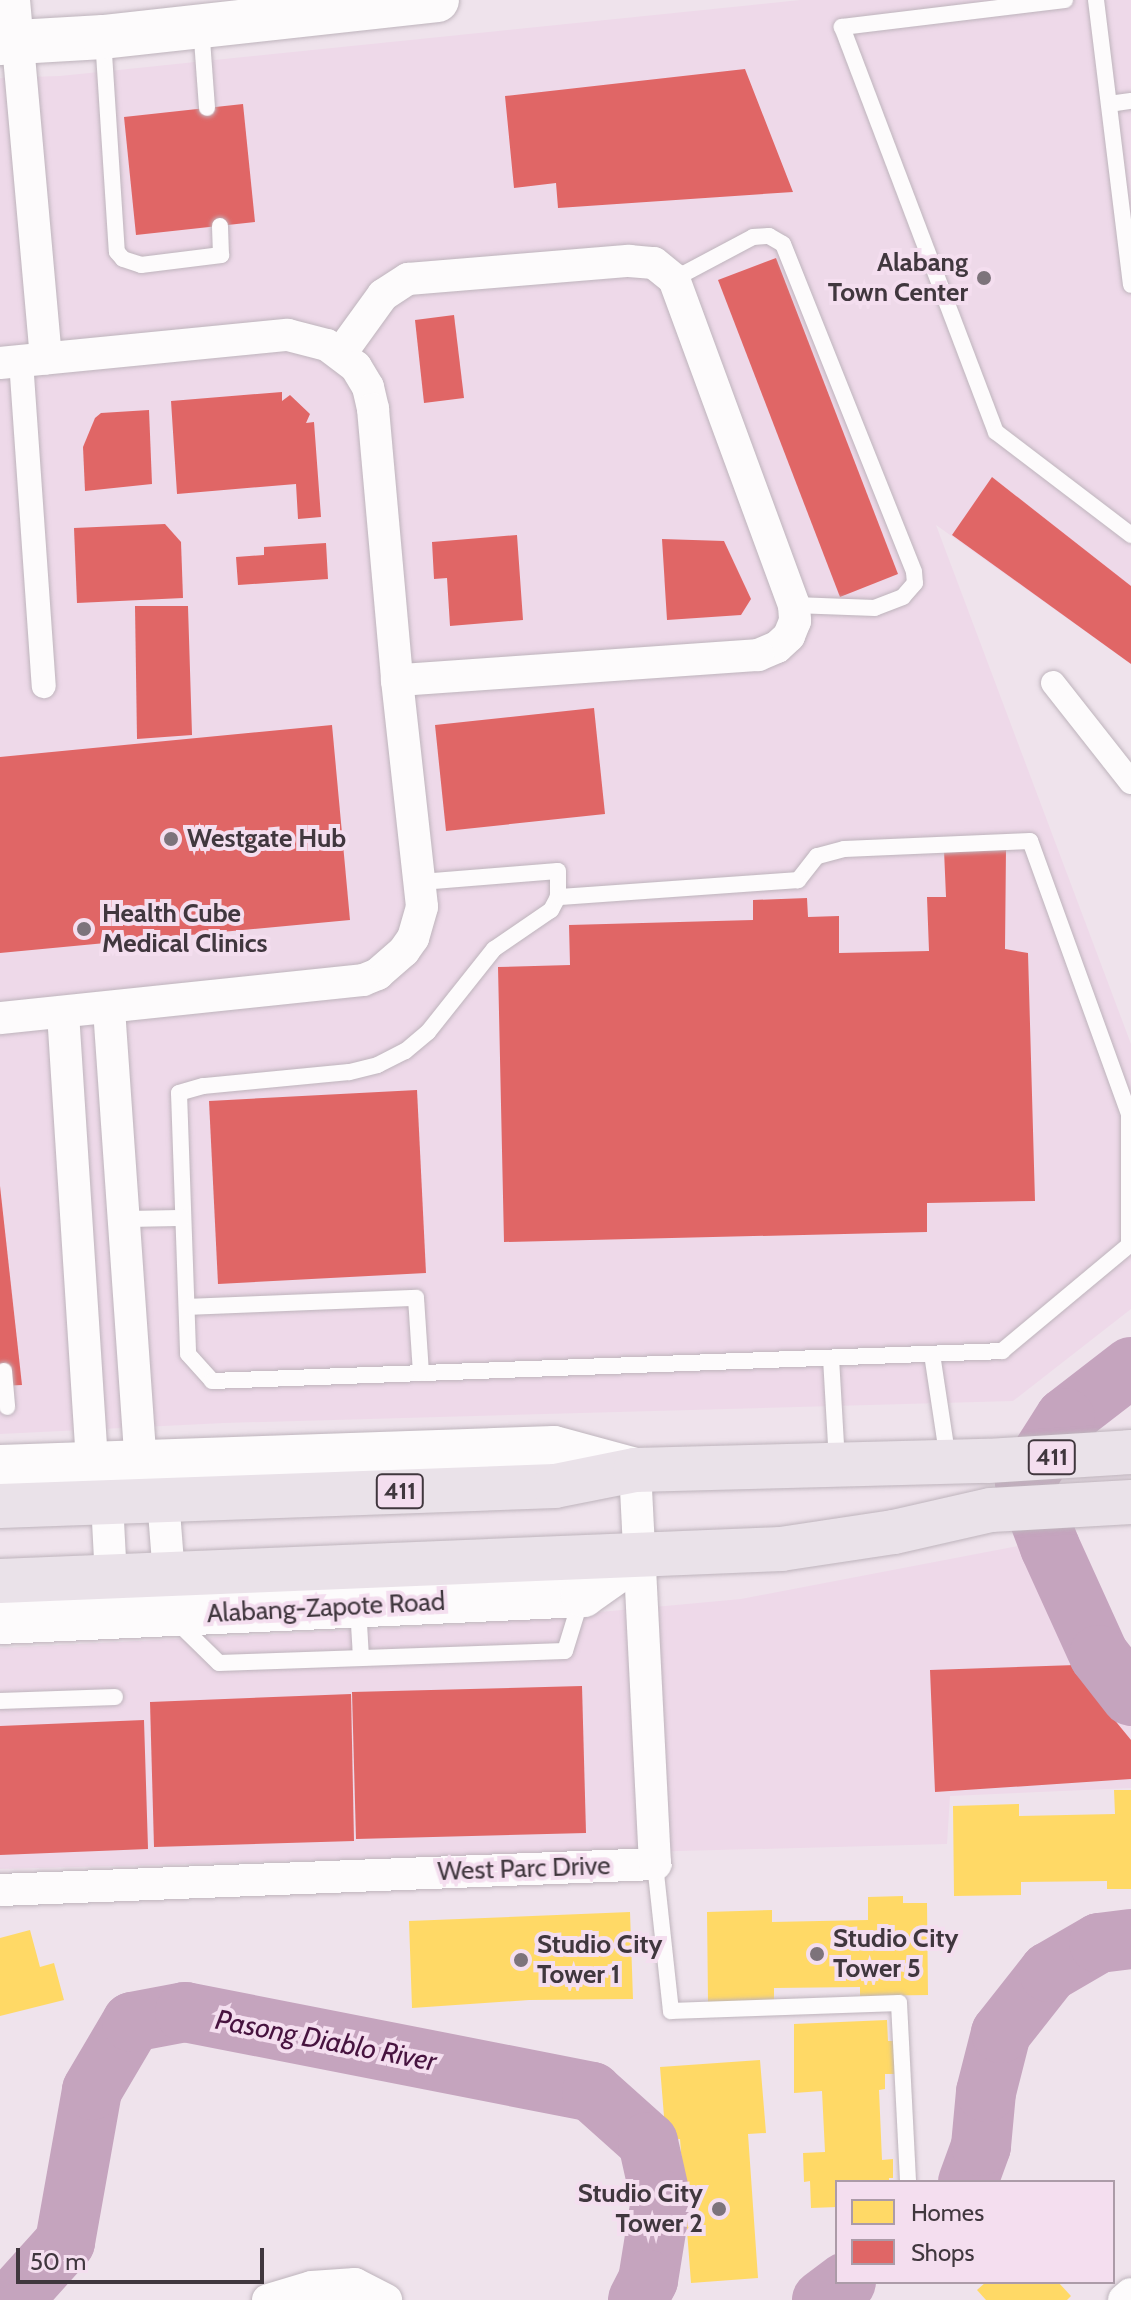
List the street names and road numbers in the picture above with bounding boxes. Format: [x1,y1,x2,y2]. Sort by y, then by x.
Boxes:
road number: 411 [1026,1437,1078,1477]
road number: 411 [374,1471,426,1511]
street label: Alabang-Zapote Road [206,1586,446,1630]
street label: West Parc Drive [437,1850,611,1888]

